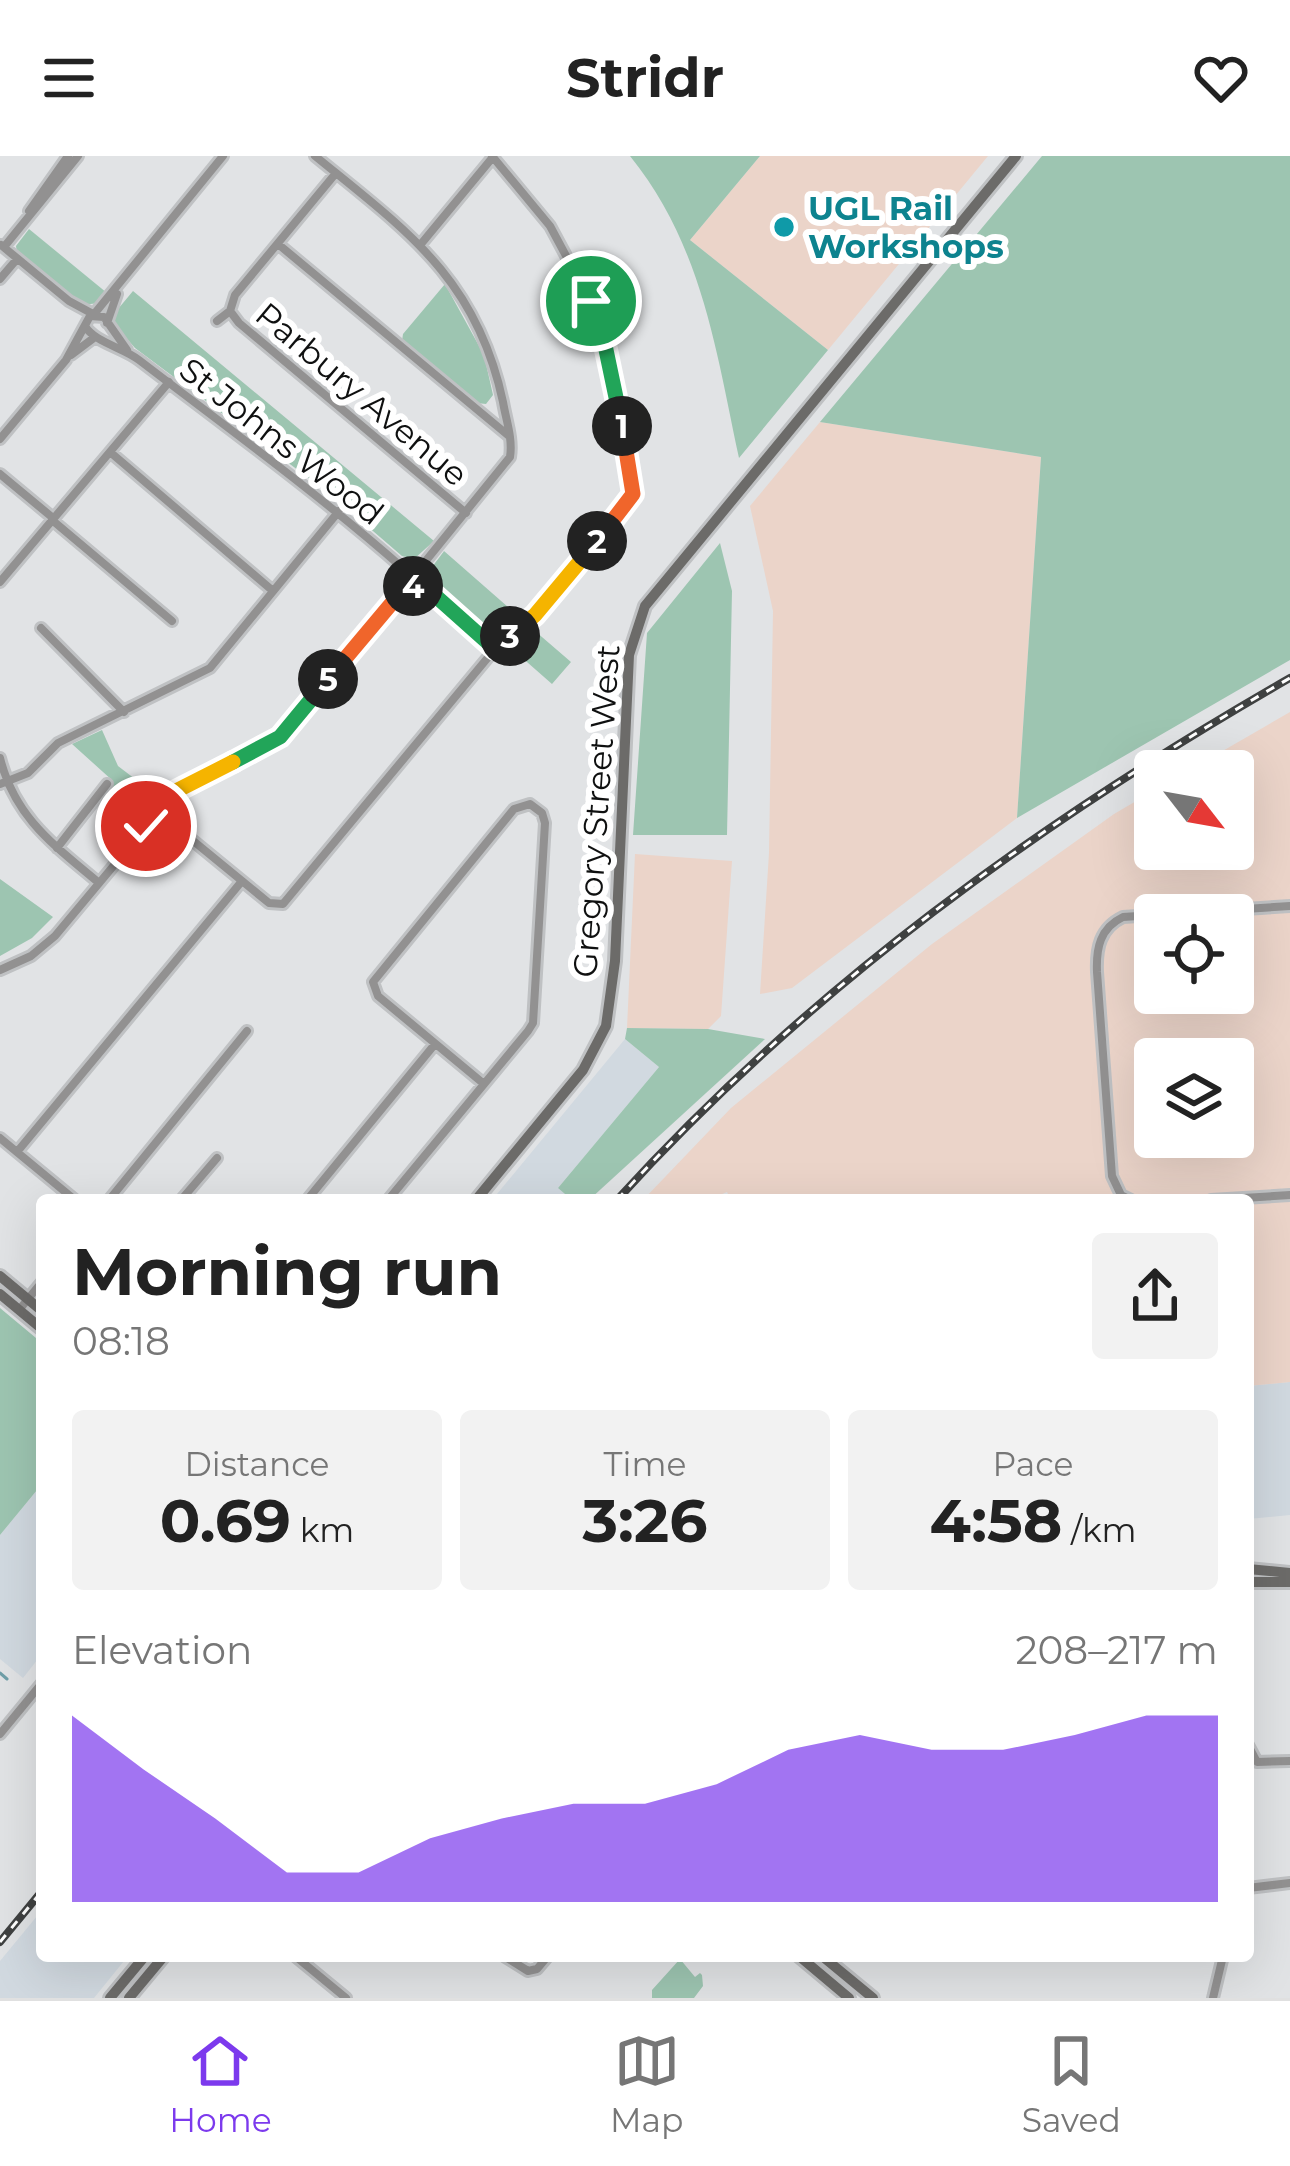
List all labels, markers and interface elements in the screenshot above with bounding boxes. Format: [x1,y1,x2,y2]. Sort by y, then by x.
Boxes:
icon: menu [36,45,102,111]
text: Stridr [566,45,724,111]
icon: heart [1188,45,1254,111]
place label: UGL Rail Workshops [808,188,1004,266]
marker: UGL Rail Workshops [771,214,797,240]
pin [540,250,642,352]
icon: arrive [558,268,624,334]
street label: Parbury Avenue [248,294,476,494]
street label: St Johns Wood [172,349,392,533]
pin: 1 [592,396,652,456]
text: 1 [616,406,628,446]
pin: 2 [567,511,627,571]
text: 2 [587,521,607,561]
pin: 4 [383,556,443,616]
text: 4 [402,566,424,606]
pin: 3 [480,606,540,666]
text: 3 [500,616,520,656]
street label: Gregory Street West [564,643,628,979]
pin: 5 [298,649,358,709]
text: 5 [318,659,338,699]
north arrow [1134,750,1254,870]
map controls [1134,750,1254,1158]
pin [95,775,197,877]
icon: check [113,793,179,859]
button: locate [1134,894,1254,1014]
button: layers [1134,1038,1254,1158]
text: Morning run [72,1231,502,1312]
button: share [1092,1233,1218,1359]
text: 08:18 [72,1317,170,1365]
text: Distance [185,1444,329,1484]
text: Time [604,1444,686,1484]
text: Pace [993,1444,1073,1484]
text: 0.69 [160,1484,291,1557]
text: 3:26 [583,1484,707,1557]
text: 4:58 [929,1484,1062,1557]
text: km [291,1510,354,1550]
text: /km [1062,1510,1137,1550]
text: Elevation [72,1626,252,1674]
text: 208–217 m [1015,1626,1218,1674]
tab: Home [169,2028,272,2140]
tab: Map [610,2028,683,2140]
tab: Saved [1022,2028,1121,2140]

